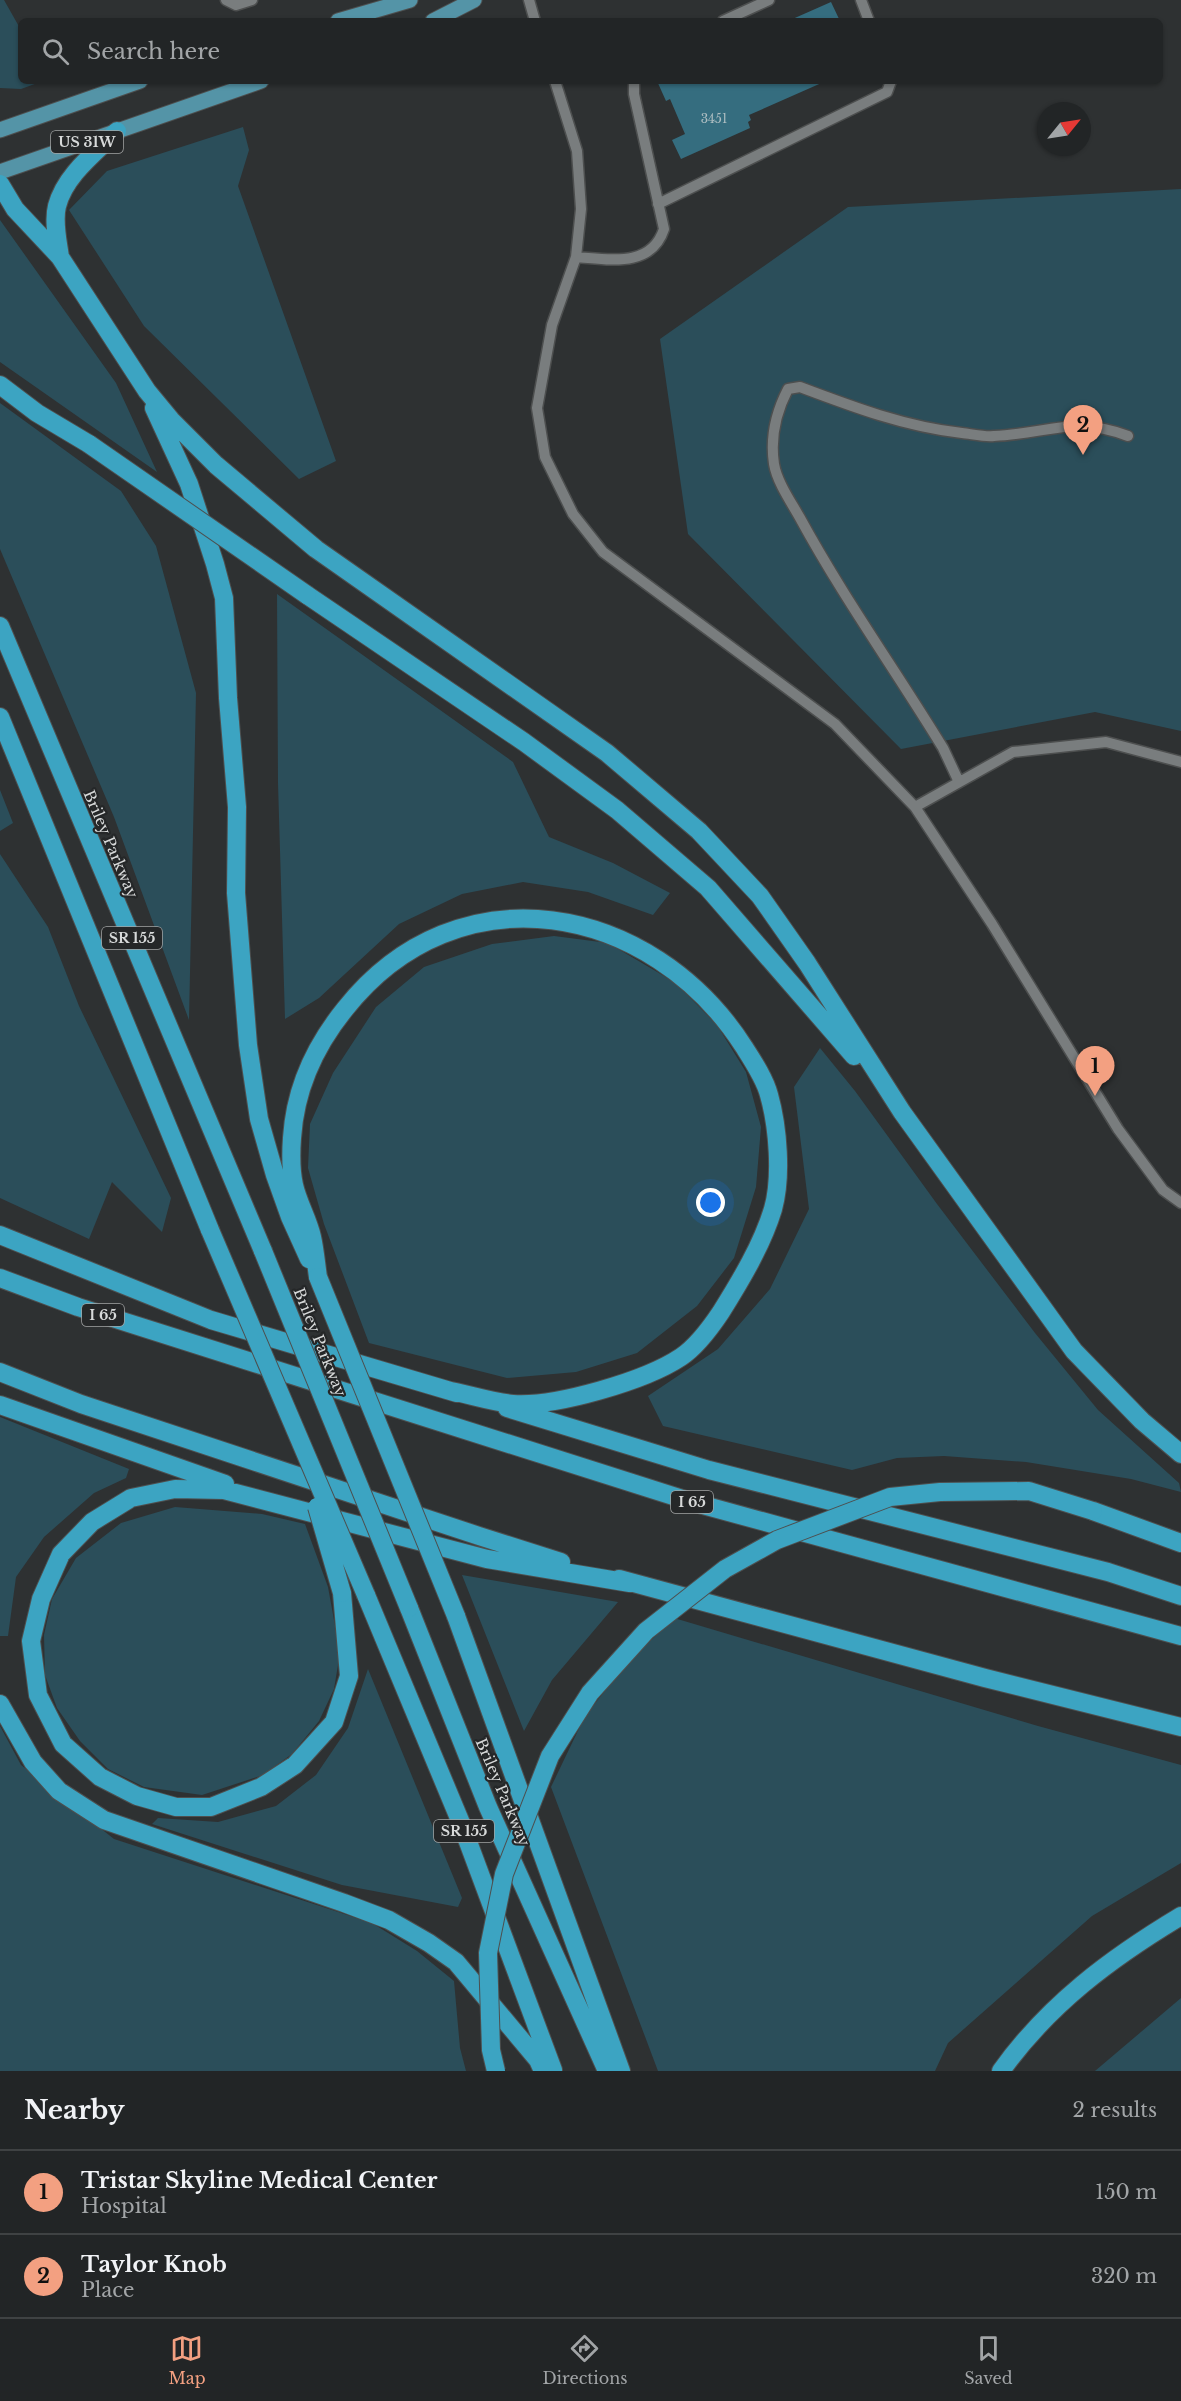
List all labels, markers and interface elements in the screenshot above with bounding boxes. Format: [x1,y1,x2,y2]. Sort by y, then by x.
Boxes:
search box [18,18,1163,84]
icon: search [39,35,72,68]
text: Search here [87,38,220,65]
north arrow [1037,102,1091,156]
house number: 3451 [701,111,727,126]
road number: US 31W [51,131,123,153]
pin: 2 [1064,406,1102,455]
street label: Briley Parkway [80,787,142,901]
road number: SR 155 [102,927,162,949]
pin: 1 [1076,1046,1114,1096]
your location [696,1188,725,1217]
street label: Briley Parkway [290,1285,351,1400]
road number: I 65 [82,1304,124,1326]
road number: I 65 [671,1491,713,1513]
street label: Briley Parkway [472,1735,534,1849]
road number: SR 155 [434,1820,494,1842]
text: Nearby [24,2094,125,2126]
text: 2 results [1073,2098,1157,2122]
text: Tristar Skyline Medical Center [81,2167,438,2194]
text: 1 [39,2180,48,2204]
text: 150 m [1095,2180,1157,2204]
text: Hospital [81,2194,167,2218]
text: Taylor Knob [81,2251,227,2278]
text: 2 [37,2264,50,2288]
text: 320 m [1091,2264,1157,2288]
text: Place [81,2278,135,2302]
tab: Map [168,2332,206,2388]
tab: Directions [542,2332,627,2388]
tab: Saved [964,2332,1013,2388]

